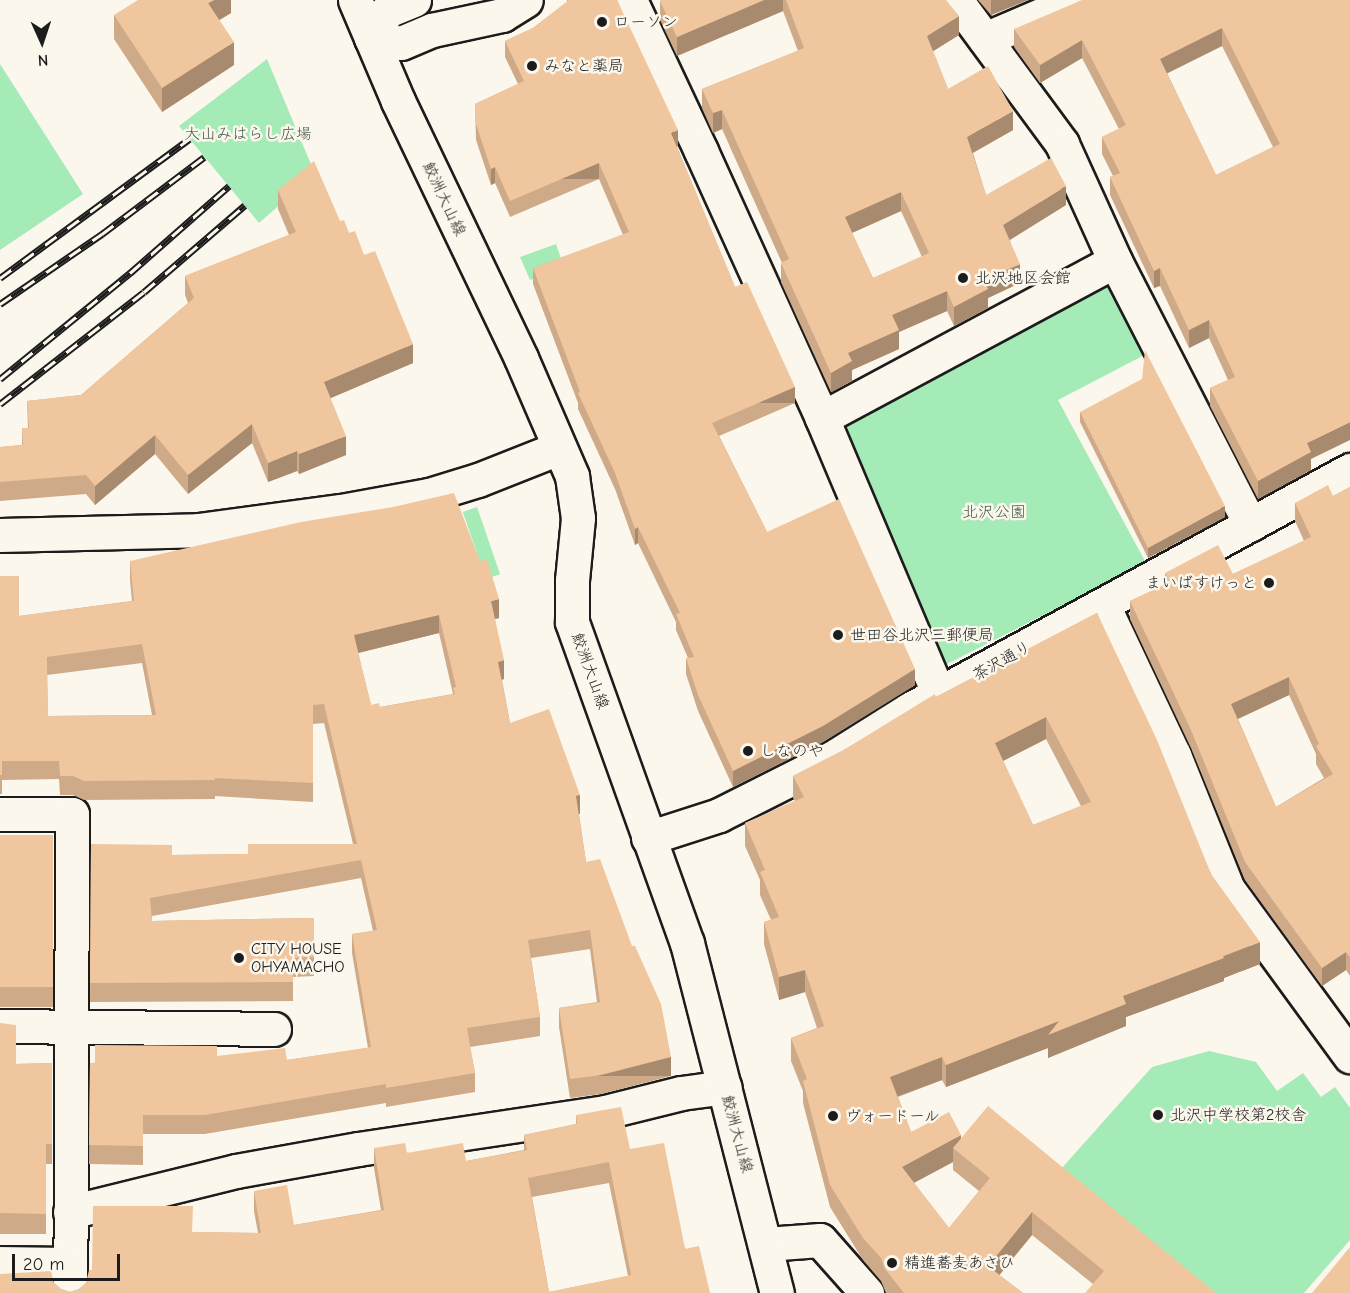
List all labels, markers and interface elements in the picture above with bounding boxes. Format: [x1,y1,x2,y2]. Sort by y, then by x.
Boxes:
north arrow [12,12,72,72]
place label: ローソン [614,12,678,32]
marker: ローソン [595,15,609,29]
text: N [37,51,49,69]
place label: みなと薬局 [544,56,624,76]
marker: みなと薬局 [525,59,539,73]
park label: 大山みはらし広場 [184,124,312,144]
street label: 鮫洲大山線 [418,159,470,239]
place label: 北沢地区会館 [975,268,1071,288]
marker: 北沢地区会館 [956,271,970,285]
park label: 北沢公園 [962,502,1026,522]
place label: まいばすけっと [1145,573,1257,593]
marker: まいばすけっと [1262,576,1276,590]
place label: 世田谷北沢三郵便局 [850,625,994,645]
marker: 世田谷北沢三郵便局 [831,628,845,642]
street label: 鮫洲大山線 [567,630,613,712]
street label: 茶沢通り [969,637,1035,685]
place label: しなのや [760,741,824,761]
marker: しなのや [741,744,755,758]
place label: CITY HOUSE OHYAMACHO [251,939,345,977]
marker: CITY HOUSE OHYAMACHO [232,951,246,965]
street label: 鮫洲大山線 [717,1093,757,1175]
place label: 北沢中学校第2校舎 [1170,1105,1306,1125]
place label: ヴォードール [845,1106,941,1126]
marker: 北沢中学校第2校舎 [1151,1108,1165,1122]
marker: ヴォードール [826,1109,840,1123]
scale bar [15,1242,123,1280]
place label: 精進蕎麦あさひ [904,1253,1016,1273]
text: 20 m [23,1254,64,1275]
marker: 精進蕎麦あさひ [885,1256,899,1270]

